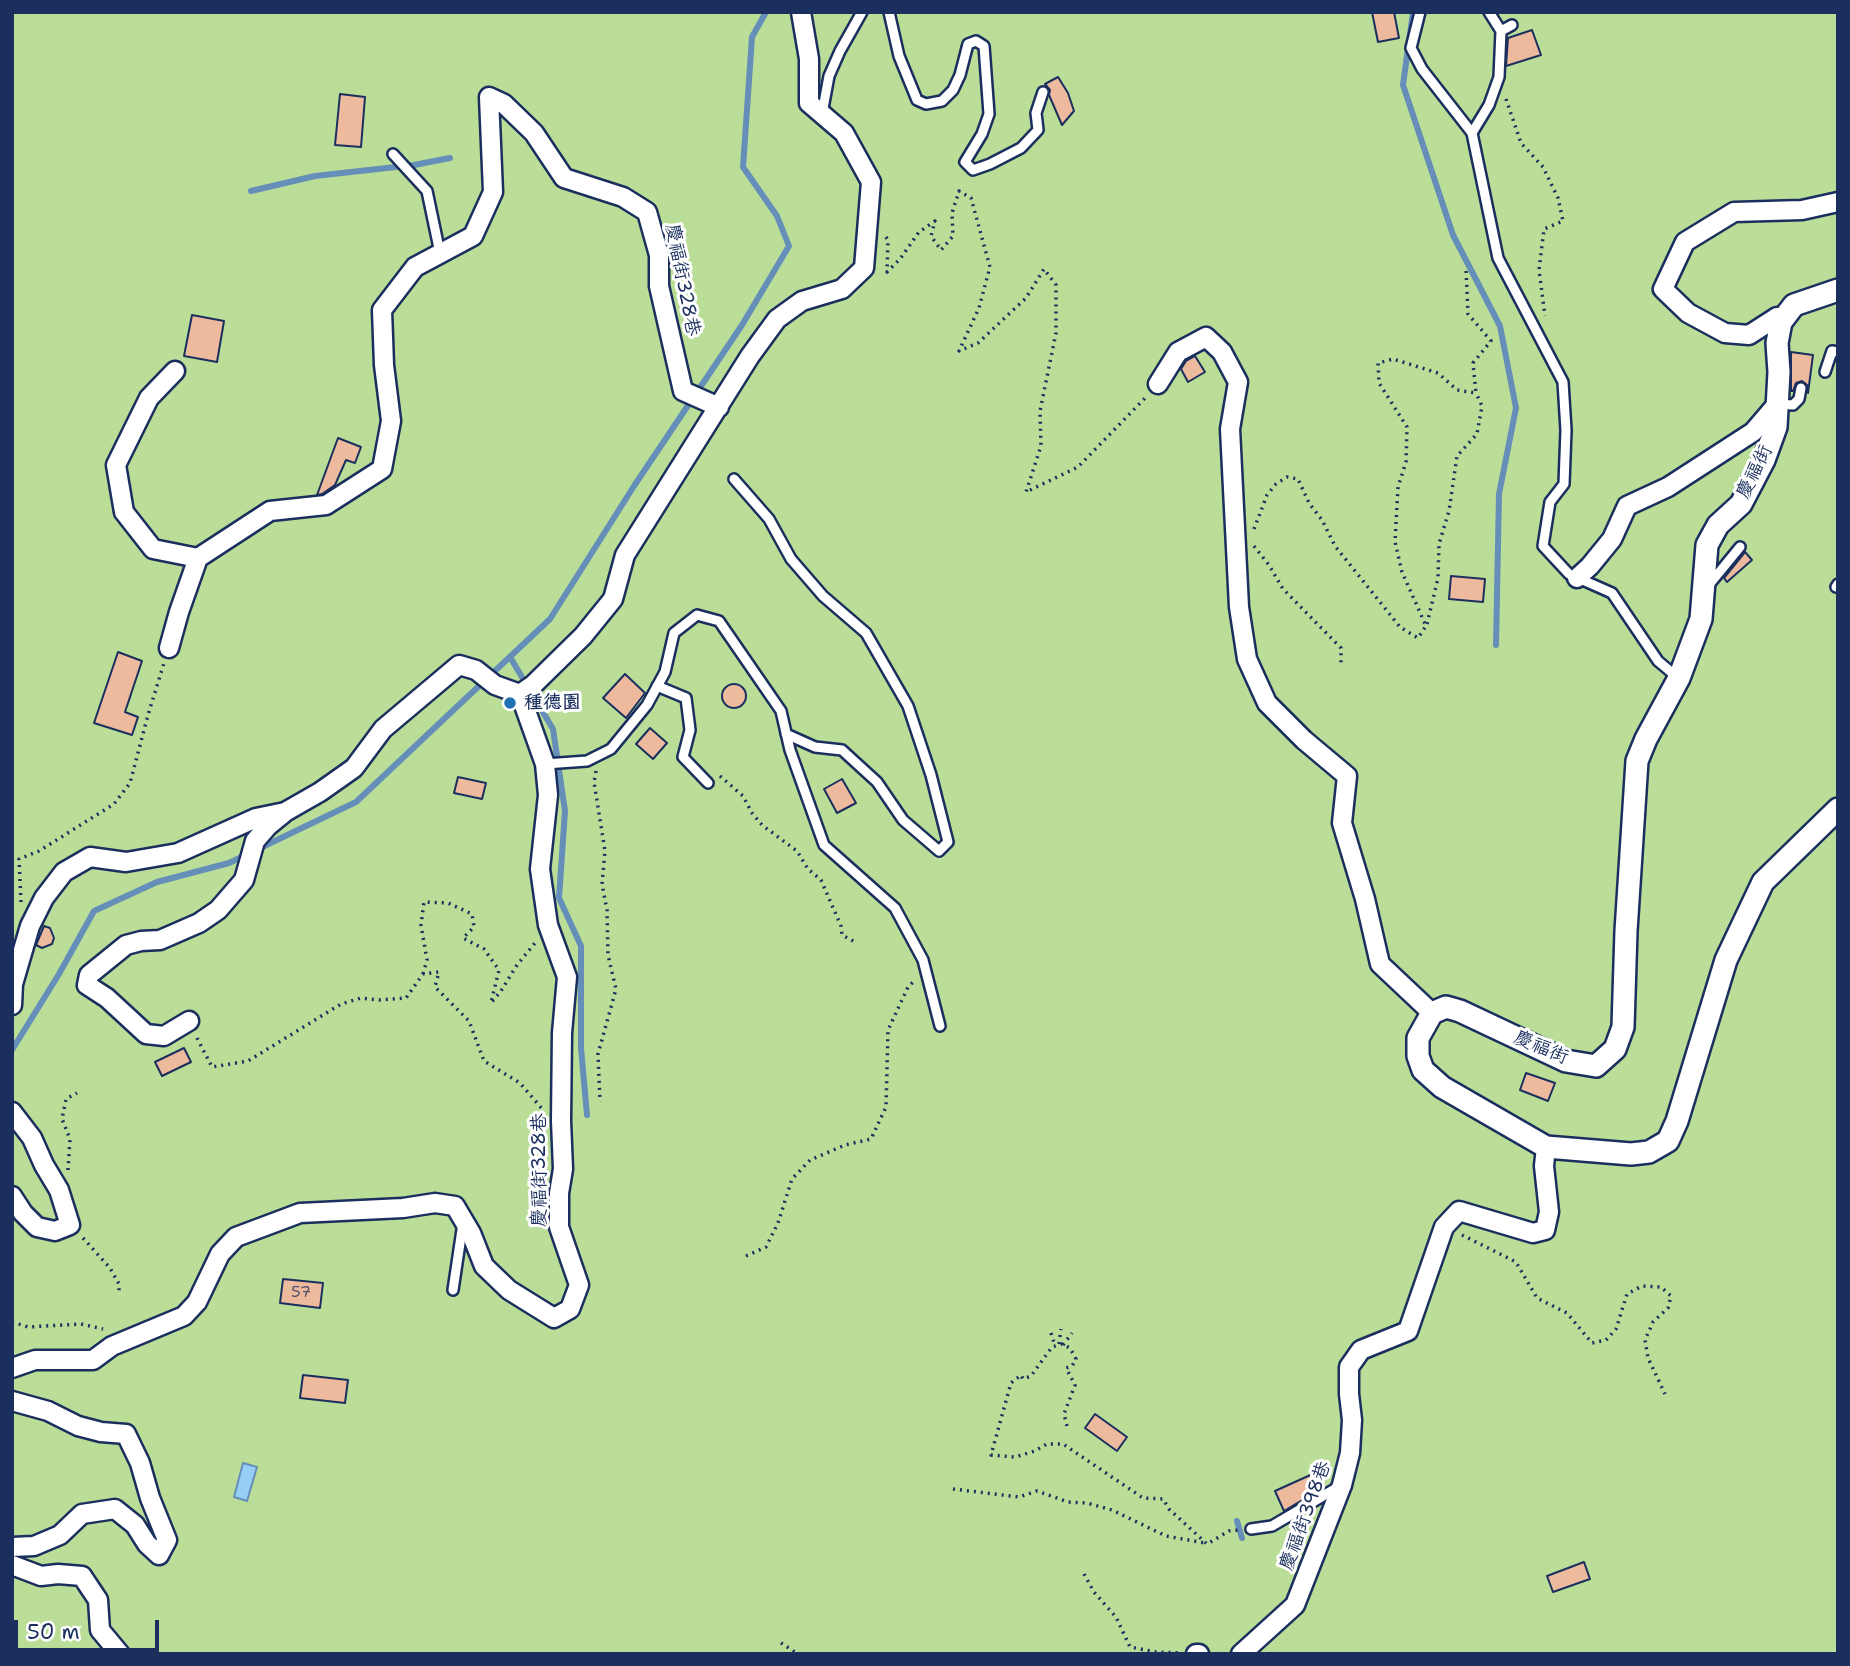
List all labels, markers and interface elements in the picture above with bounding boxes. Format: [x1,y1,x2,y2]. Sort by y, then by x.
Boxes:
street label: 慶福街328巷 [660,222,704,338]
street label: 慶福街 [1732,441,1778,503]
place label: 種德園 [524,692,581,714]
marker: 種德園 [502,695,518,711]
street label: 慶福街 [1510,1026,1572,1070]
street label: 慶福街328巷 [529,1113,551,1227]
house number: 57 [291,1283,311,1303]
street label: 慶福街398巷 [1276,1458,1336,1574]
scale bar [18,1606,163,1650]
text: 50 m [27,1618,80,1646]

